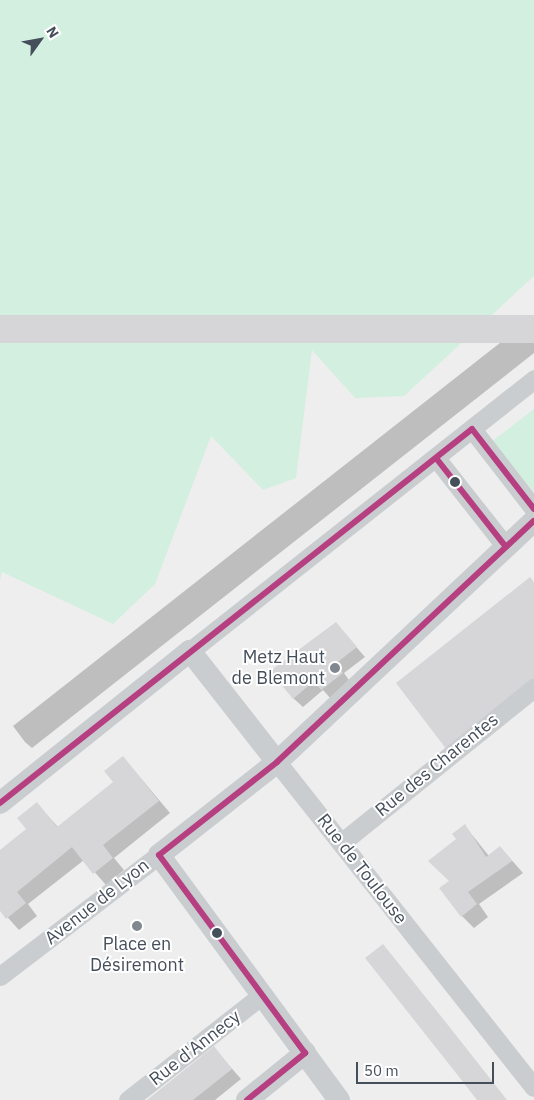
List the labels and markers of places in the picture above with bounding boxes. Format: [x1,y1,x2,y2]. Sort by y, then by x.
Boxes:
unlabelled marker [450,477,460,487]
place label: Metz Haut de Blemont [232,647,325,690]
marker: Metz Haut de Blemont [329,662,341,674]
marker: Place en Désiremont [131,920,143,932]
unlabelled marker [212,928,222,938]
place label: Place en Désiremont [90,934,184,976]

